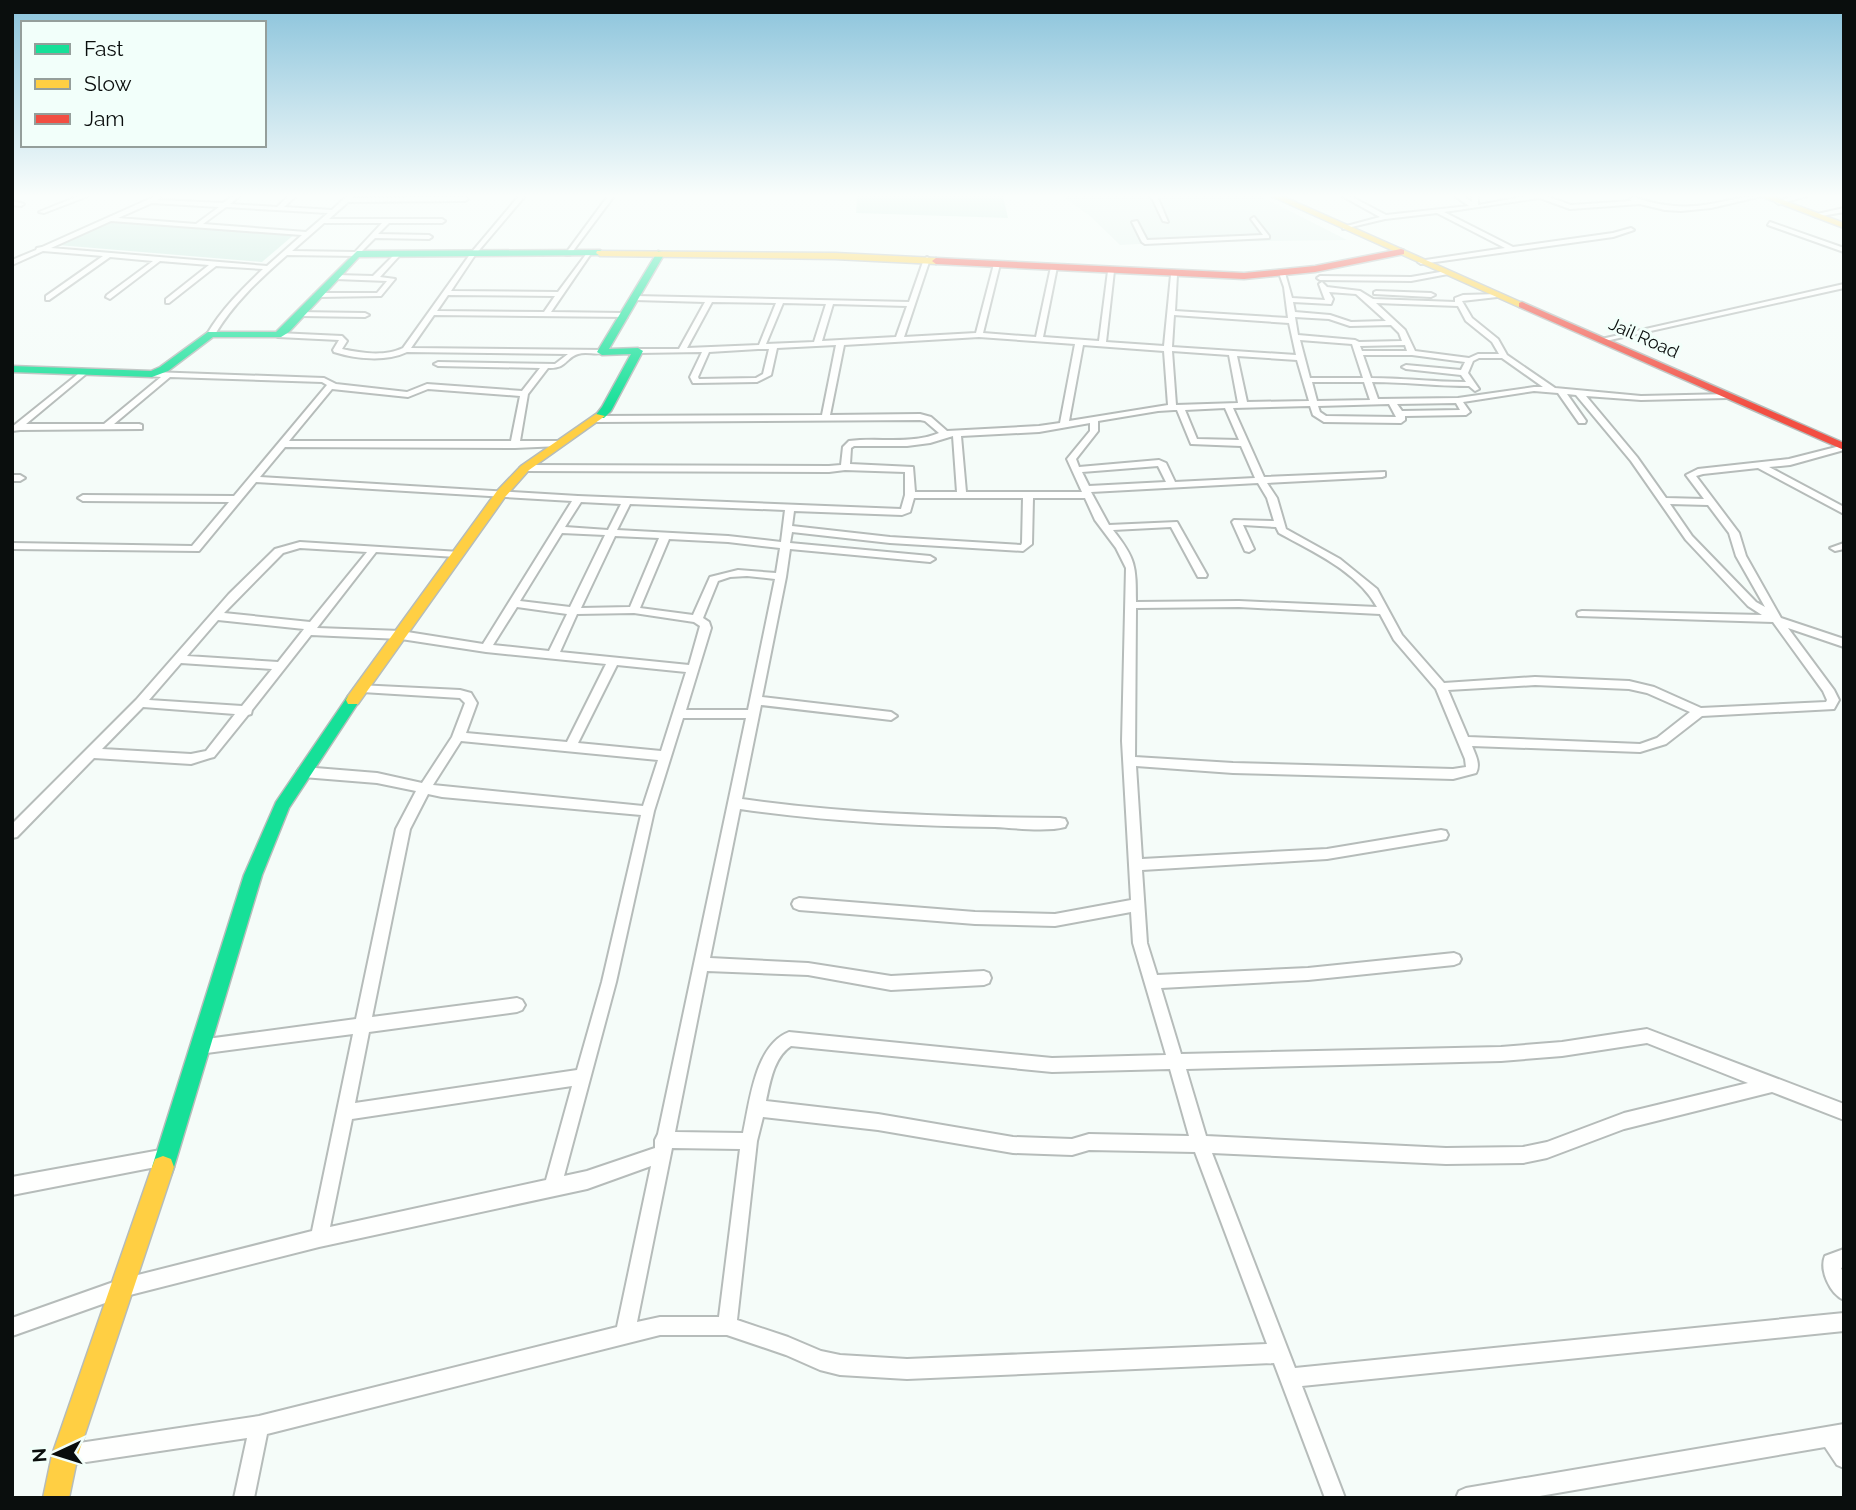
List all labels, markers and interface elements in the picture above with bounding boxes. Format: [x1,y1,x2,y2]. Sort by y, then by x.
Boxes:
legend [21,21,266,147]
text: Fast [84,36,124,61]
text: Slow [84,71,132,96]
text: Jam [84,106,125,131]
street label: Jail Road [1606,313,1682,362]
north arrow [21,1419,91,1489]
text: N [28,1447,51,1463]

